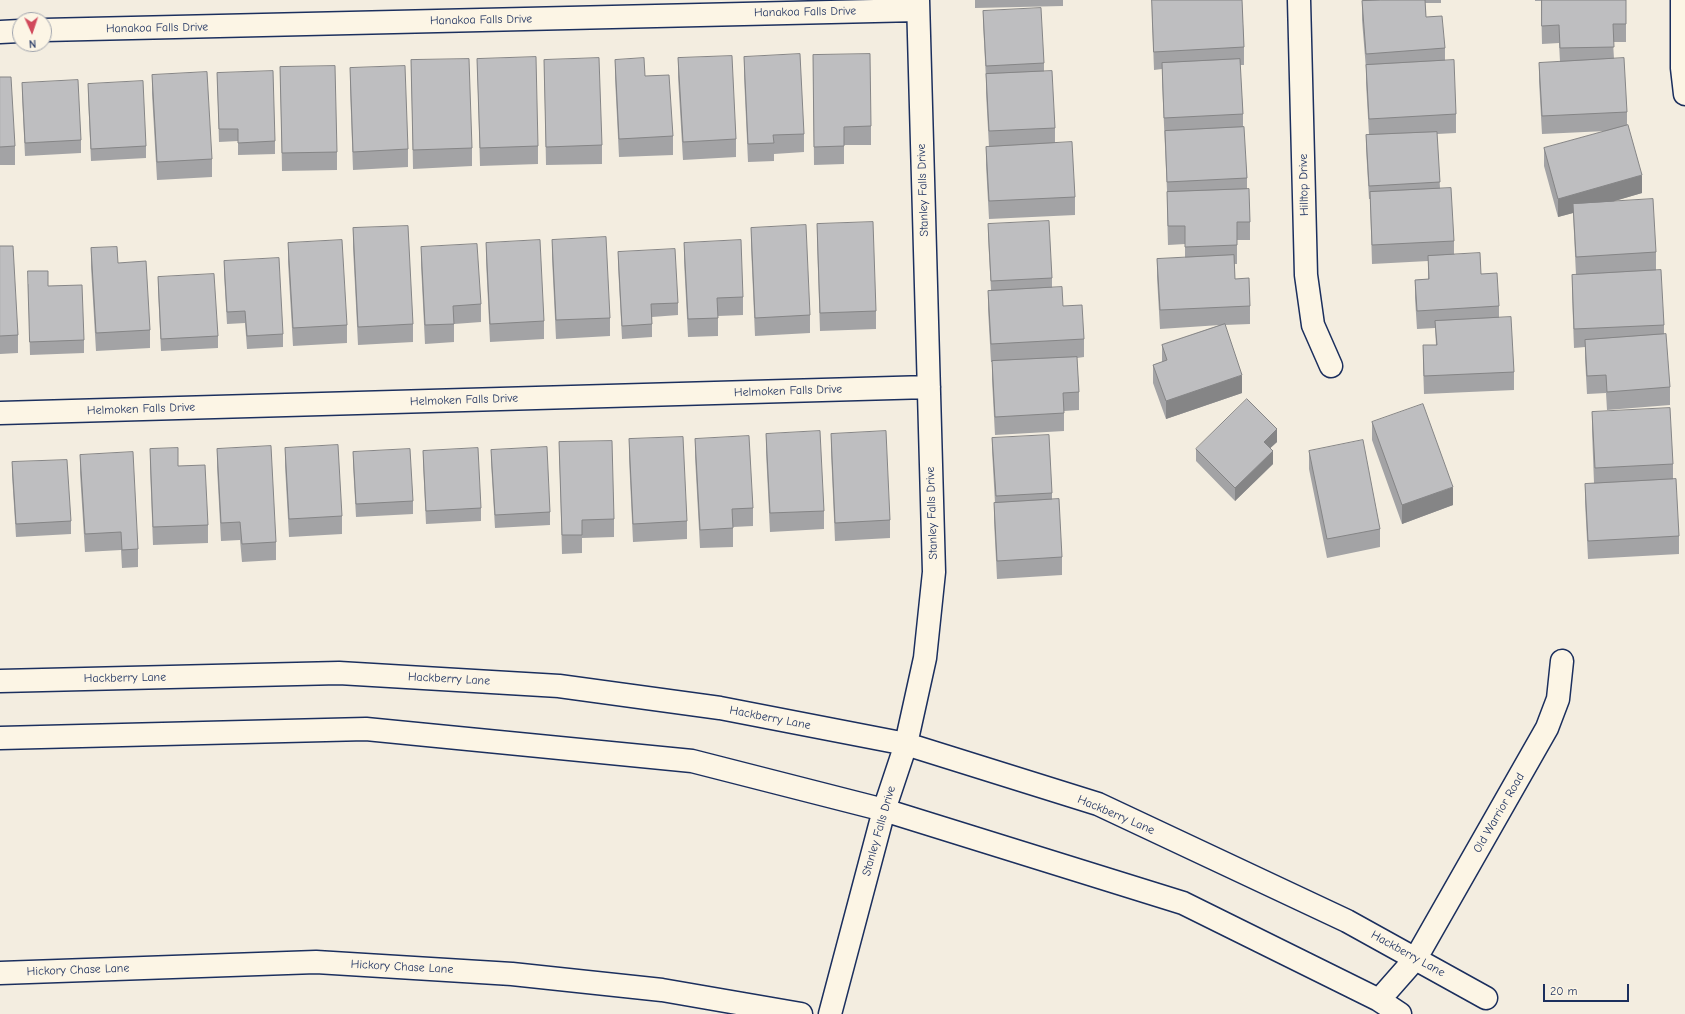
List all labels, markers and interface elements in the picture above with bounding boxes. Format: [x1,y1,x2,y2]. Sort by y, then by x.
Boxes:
street label: Hanakoa Falls Drive [754,4,856,20]
north arrow [12,12,52,52]
street label: Hanakoa Falls Drive [430,12,532,28]
street label: Hanakoa Falls Drive [106,20,208,36]
text: N [29,37,37,50]
street label: Stanley Falls Drive [914,143,932,237]
street label: Hilltop Drive [1296,154,1312,216]
street label: Helmoken Falls Drive [734,382,842,400]
street label: Helmoken Falls Drive [410,391,518,409]
street label: Helmoken Falls Drive [87,400,195,418]
street label: Stanley Falls Drive [923,466,941,560]
street label: Hackberry Lane [84,670,166,686]
street label: Hackberry Lane [407,670,491,688]
street label: Hackberry Lane [728,703,812,733]
street label: Old Warrior Road [1470,771,1528,855]
street label: Stanley Falls Drive [859,784,899,878]
street label: Hackberry Lane [1075,792,1157,838]
street label: Hackberry Lane [1368,928,1448,980]
street label: Hickory Chase Lane [350,957,454,977]
street label: Hickory Chase Lane [26,961,130,979]
scale bar [1545,976,1631,1002]
text: 20 m [1550,984,1578,998]

